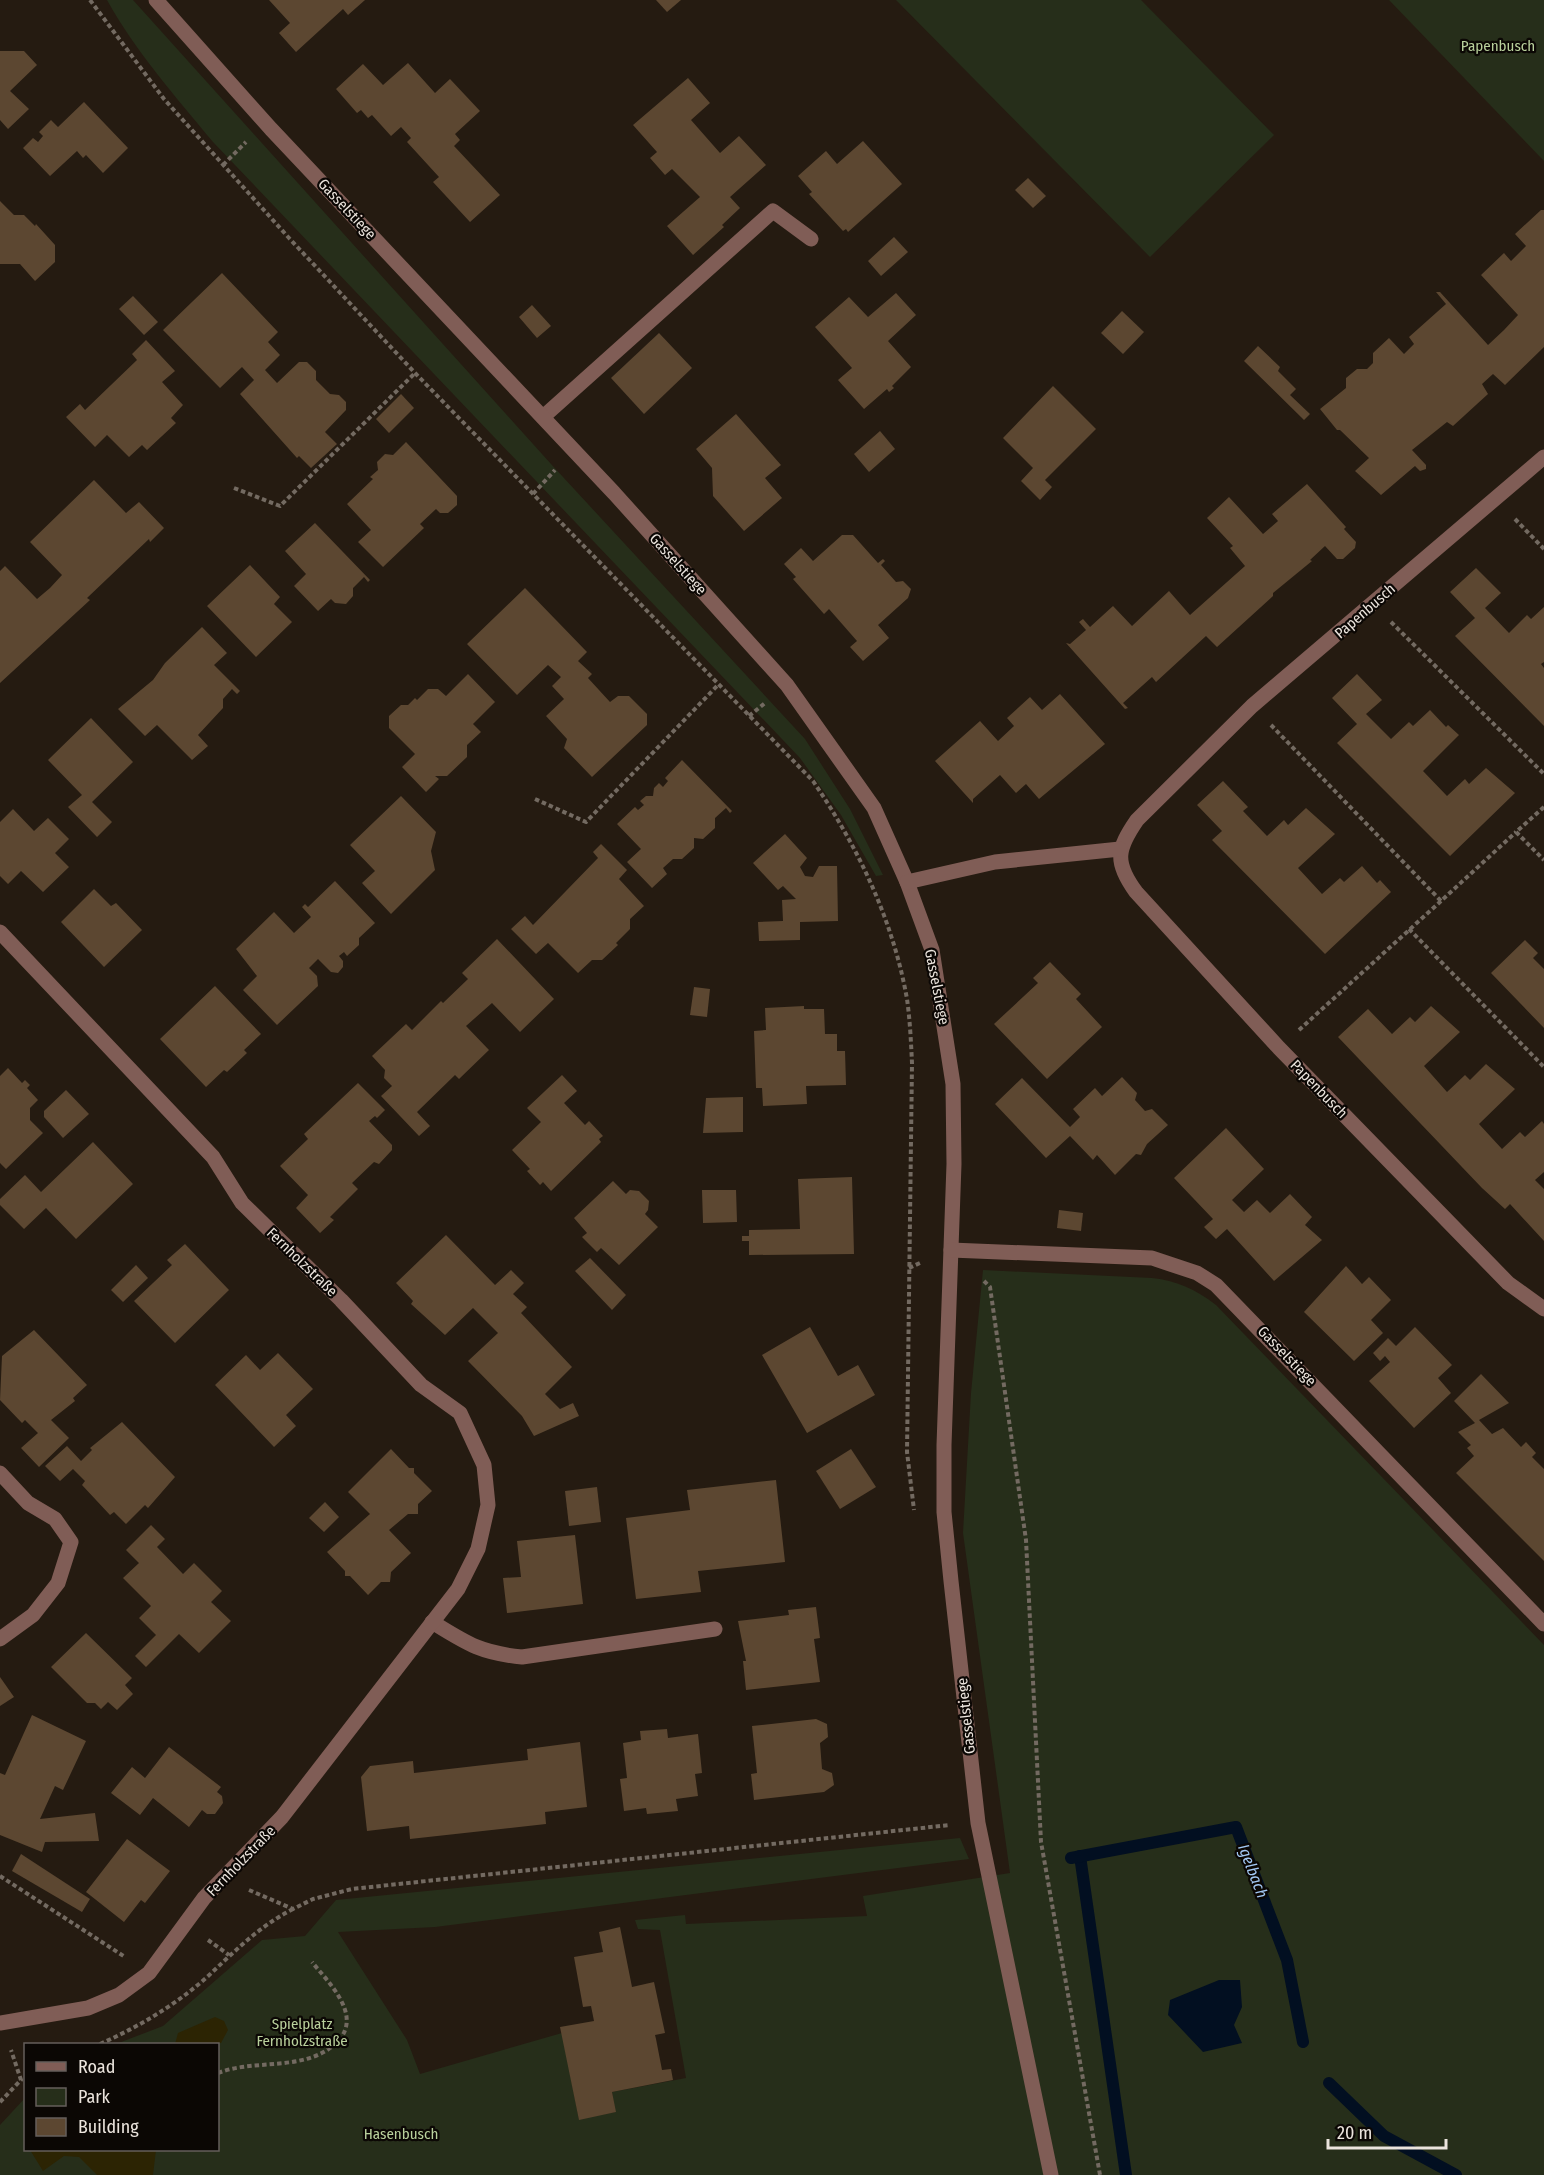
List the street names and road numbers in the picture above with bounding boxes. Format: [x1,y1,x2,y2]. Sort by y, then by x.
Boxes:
street label: Gasselstiege [314,175,380,243]
street label: Gasselstiege [646,530,710,598]
street label: Papenbusch [1331,580,1399,642]
street label: Gasselstiege [921,948,953,1026]
street label: Papenbusch [1287,1056,1351,1122]
street label: Fernholzstraße [263,1224,341,1300]
street label: Gasselstiege [1254,1322,1320,1390]
street label: Gasselstiege [953,1677,979,1755]
street label: Fernholzstraße [203,1822,279,1900]

